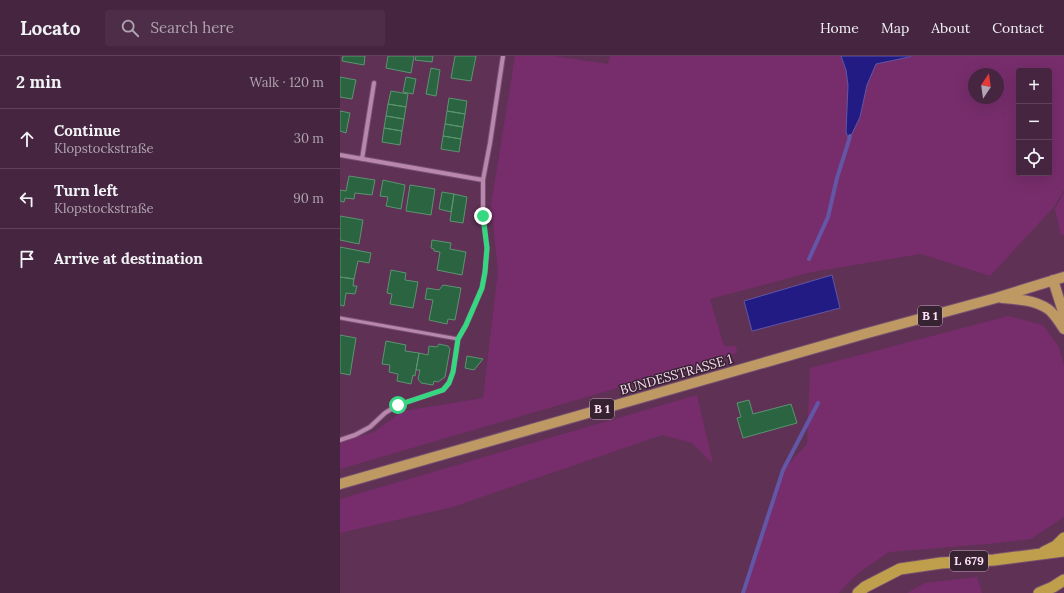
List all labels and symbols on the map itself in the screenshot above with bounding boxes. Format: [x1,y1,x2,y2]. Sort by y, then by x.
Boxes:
north arrow [968,68,1004,104]
route end [474,207,492,225]
road number: B 1 [918,306,942,326]
street label: BUNDESSTRASSE 1 [618,350,735,399]
route start [389,396,407,414]
road number: B 1 [590,399,614,419]
road number: L 679 [950,551,988,571]

